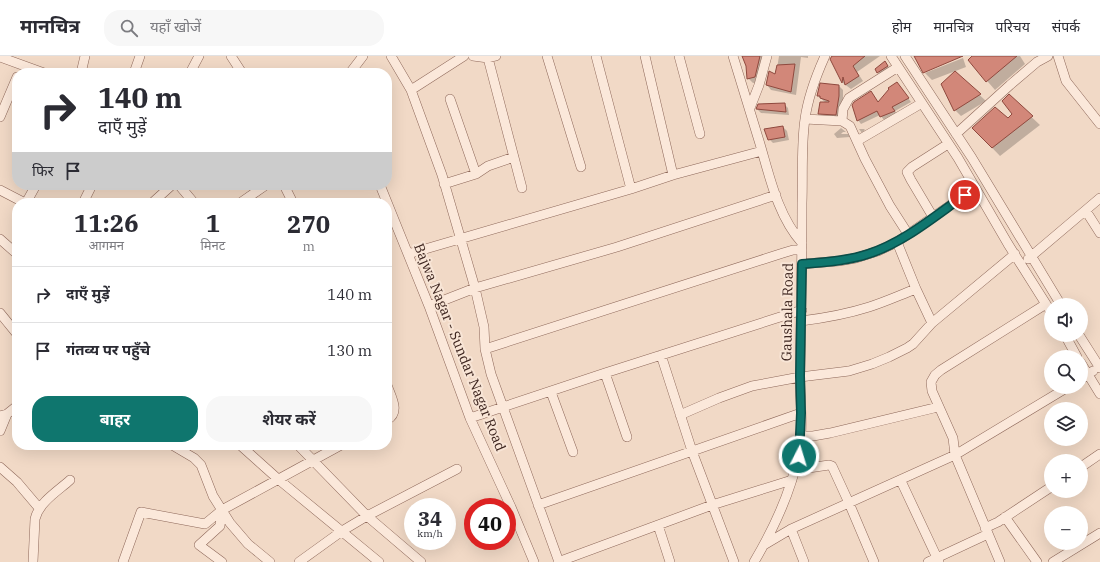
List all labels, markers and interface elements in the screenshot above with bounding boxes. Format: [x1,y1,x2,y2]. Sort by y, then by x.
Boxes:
search box [104,10,384,46]
text: मानचित्र [20,14,80,38]
icon: search [118,17,140,39]
text: यहाँ खोजें [150,17,201,36]
text: होम [892,18,911,36]
text: मानचित्र [933,18,974,36]
text: परिचय [996,18,1030,36]
text: संपर्क [1052,18,1080,36]
text: 140 m [98,79,182,116]
icon: right [32,84,84,136]
text: दाएँ मुड़ें [98,115,147,138]
icon: arrive [62,160,84,182]
text: फिर [32,161,54,180]
pin [948,178,982,212]
icon: arrive [954,184,976,206]
text: 11:26 [74,207,139,239]
text: 1 [206,207,220,239]
text: 270 [287,208,330,240]
text: आगमन [88,237,124,254]
text: मिनट [200,237,225,254]
text: m [302,238,315,255]
street label: Bajwa Nagar - Sundar Nagar Road [410,240,510,454]
street label: Gaushala Road [777,262,797,361]
icon: right [32,284,54,306]
text: दाएँ मुड़ें [66,284,110,303]
text: 140 m [327,285,372,304]
map controls [1044,298,1088,550]
button: sound [1044,298,1088,342]
icon: arrive [32,340,54,362]
text: गंतव्य पर पहुँचे [66,340,150,359]
text: 130 m [327,341,372,360]
button: search [1044,350,1088,394]
button: बाहर [32,396,198,442]
button: शेयर करें [206,396,372,442]
button: layers [1044,402,1088,446]
position arrow [778,435,820,477]
button: + [1044,454,1088,498]
speed limit sign: 40 [464,498,516,550]
text: 34 [418,505,442,532]
button: − [1044,506,1088,550]
text: km/h [417,527,443,540]

